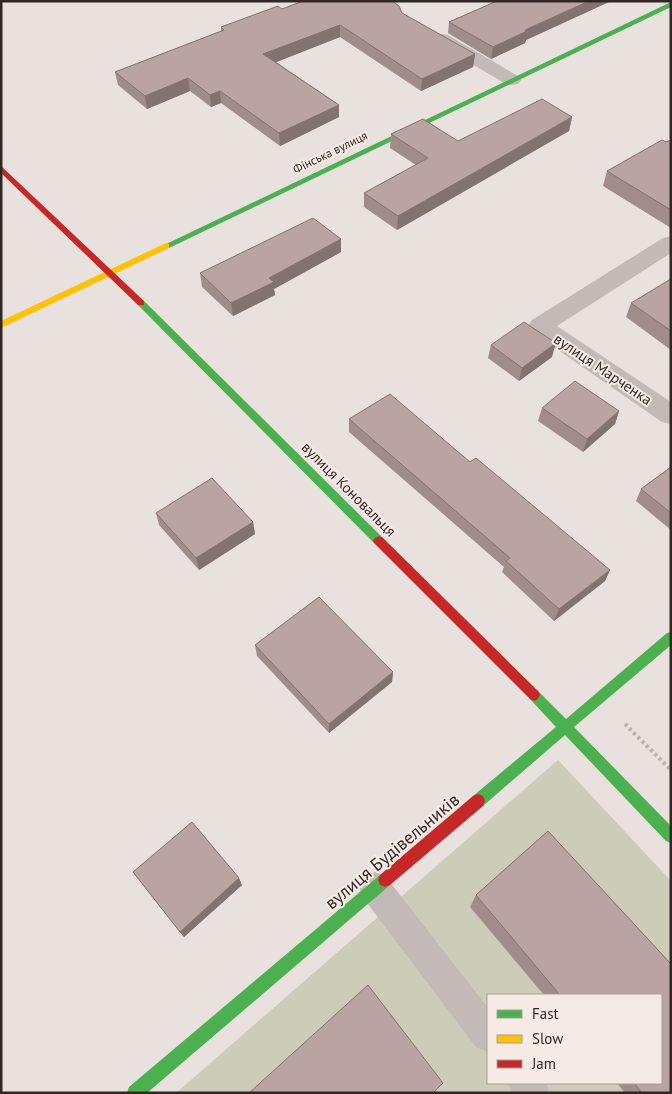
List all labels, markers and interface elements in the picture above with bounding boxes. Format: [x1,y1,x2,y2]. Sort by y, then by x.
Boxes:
street label: Фінська вулиця [290,127,370,177]
street label: вулиця Марченка [550,329,656,409]
street label: вулиця Коновальця [298,438,400,540]
street label: вулиця Будівельників [320,788,464,914]
legend [487,994,662,1084]
text: Fast [532,1004,559,1023]
text: Slow [532,1029,563,1048]
text: Jam [531,1054,556,1073]

